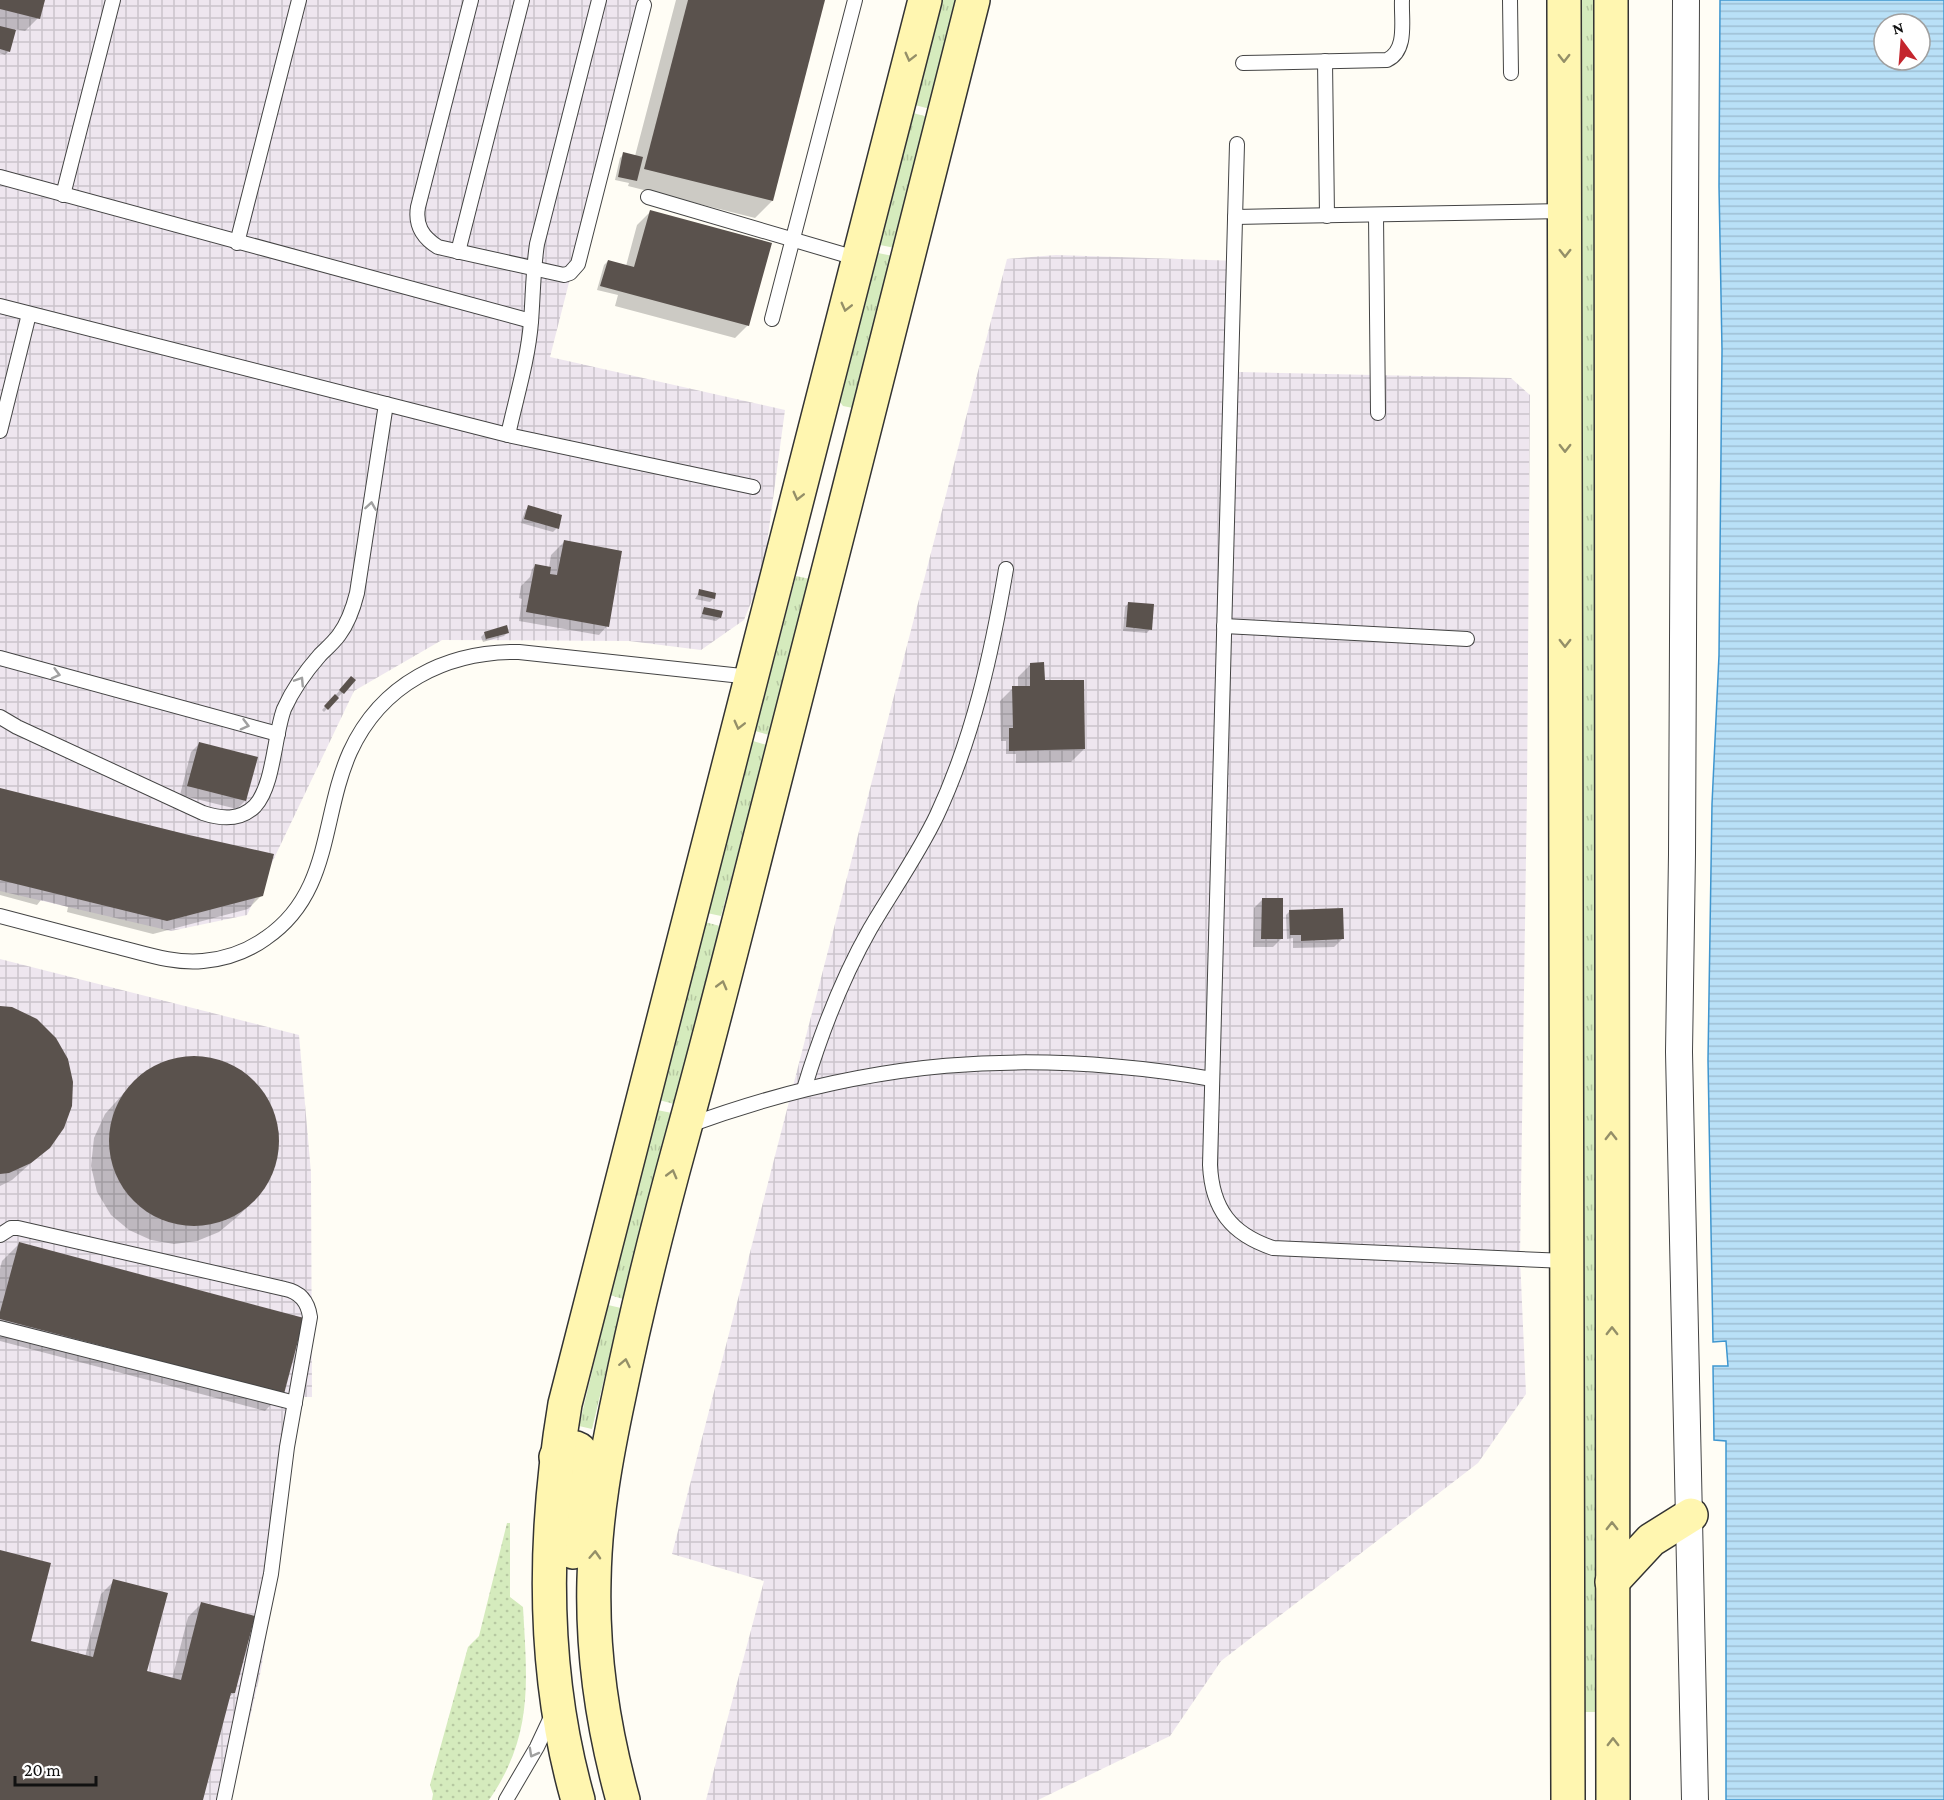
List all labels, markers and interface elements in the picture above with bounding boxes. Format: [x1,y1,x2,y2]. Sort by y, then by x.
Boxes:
north arrow [1872,12,1932,72]
text: N [1890,18,1906,38]
one-way arrow [905,51,918,61]
one-way arrow [1558,54,1570,63]
one-way arrow [1558,249,1571,258]
one-way arrow [841,301,854,311]
one-way arrow [1559,444,1571,453]
one-way arrow [793,490,805,500]
one-way arrow [364,501,376,510]
one-way arrow [1559,639,1571,648]
one-way arrow [51,667,61,679]
one-way arrow [292,676,303,687]
one-way arrow [239,718,249,730]
one-way arrow [733,720,746,730]
one-way arrow [715,980,728,990]
one-way arrow [1605,1131,1617,1140]
one-way arrow [665,1169,677,1180]
one-way arrow [1606,1326,1618,1335]
one-way arrow [618,1358,631,1368]
one-way arrow [1606,1521,1618,1530]
one-way arrow [588,1551,601,1560]
one-way arrow [1607,1737,1619,1746]
one-way arrow [529,1746,540,1757]
scale bar [15,1749,96,1787]
text: 20 m [24,1760,61,1780]

